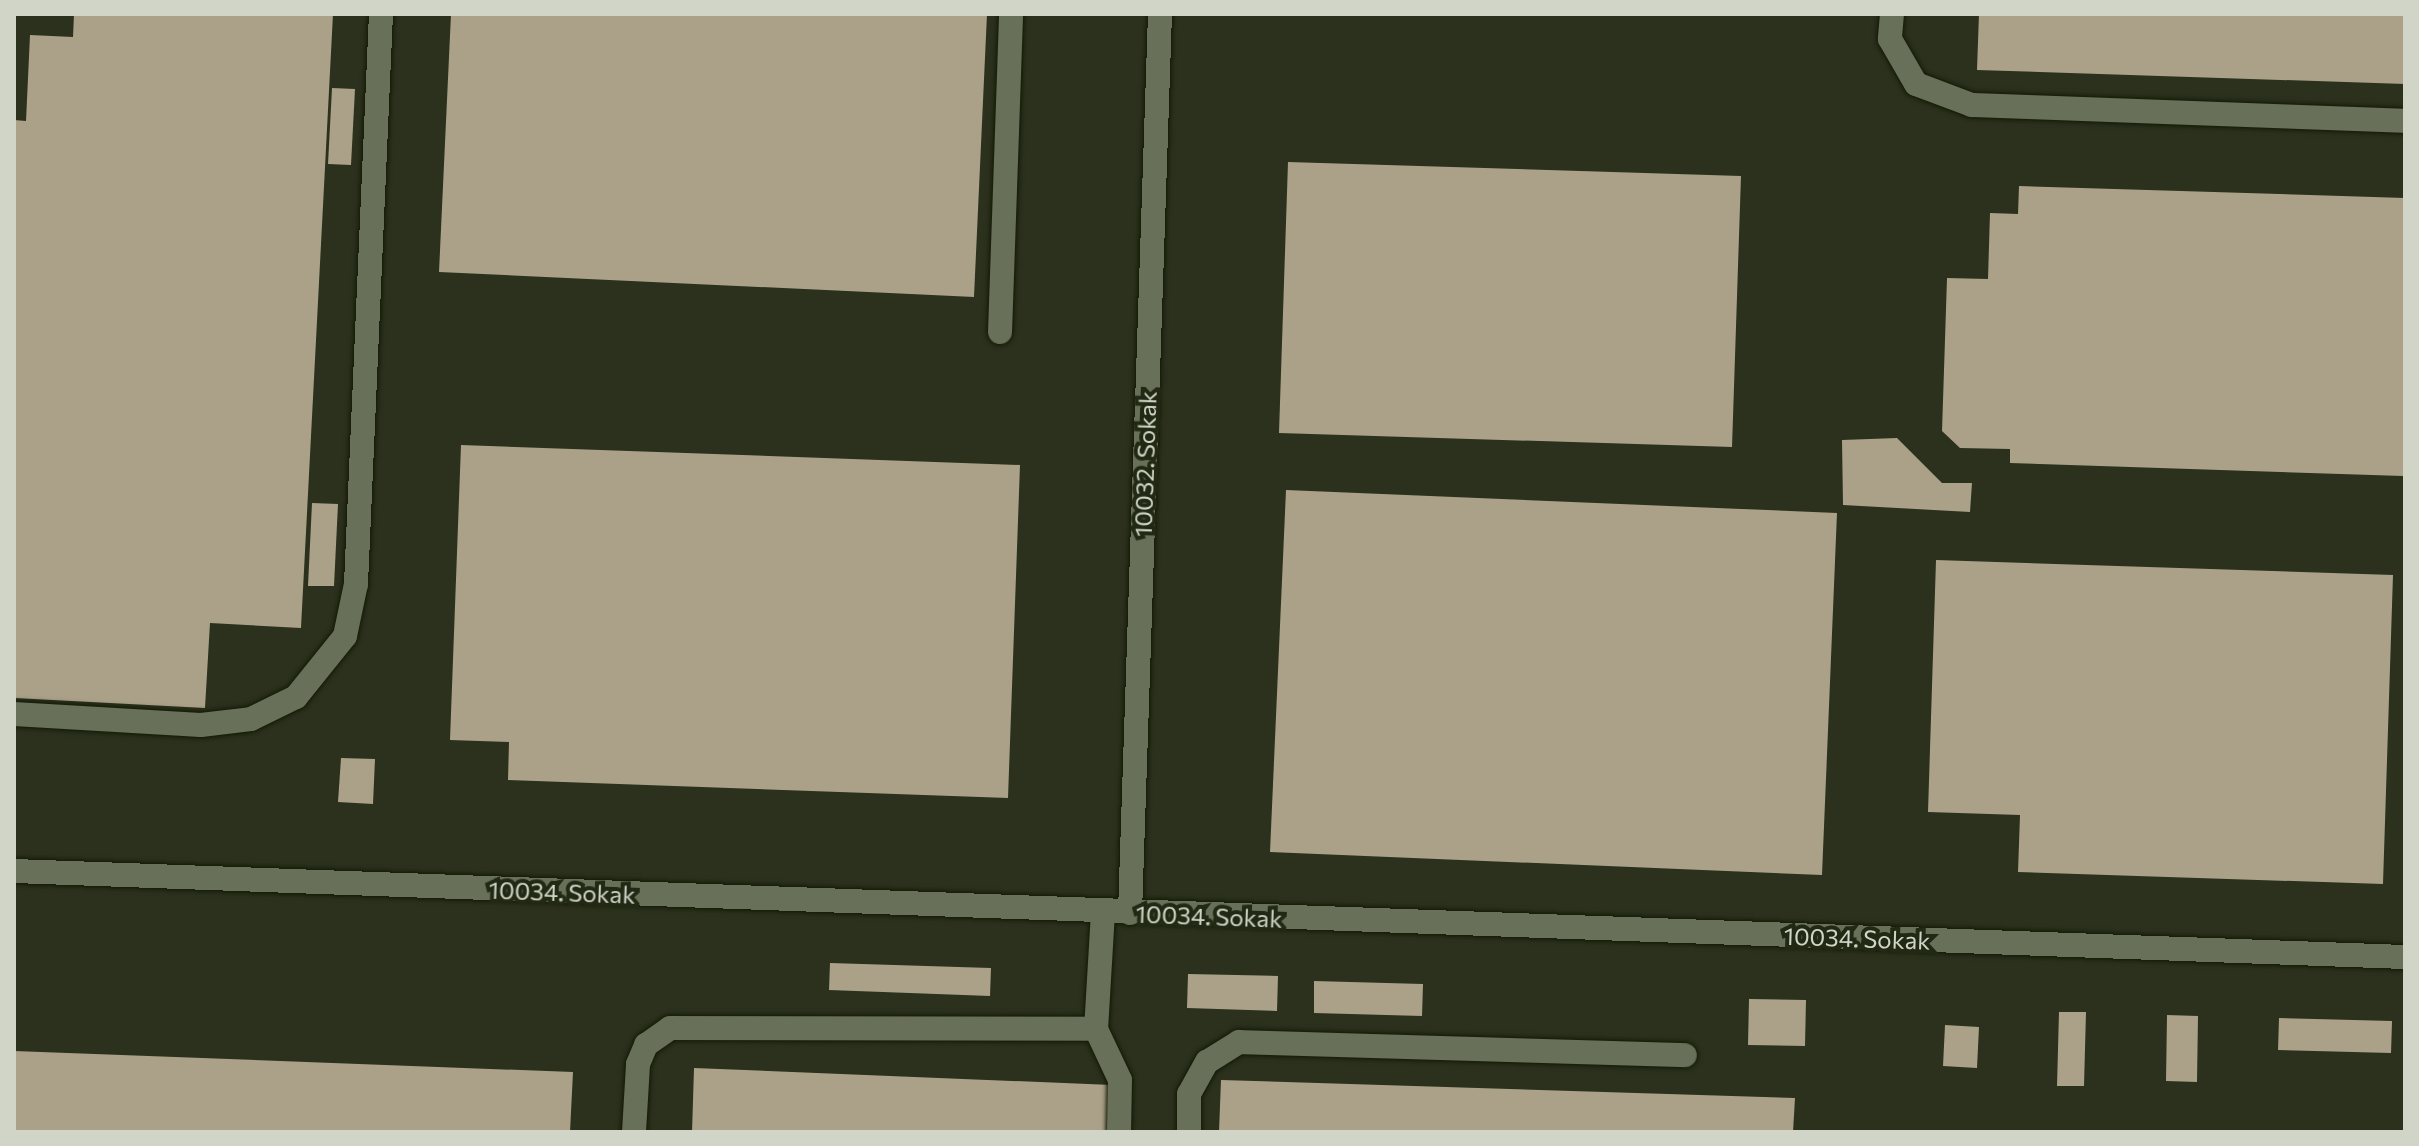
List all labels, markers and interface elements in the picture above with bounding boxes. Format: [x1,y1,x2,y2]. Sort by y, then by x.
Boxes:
street label: 10032. Sokak [1128,391,1162,537]
street label: 10034. Sokak [488,875,636,909]
street label: 10034. Sokak [1135,899,1283,933]
street label: 10034. Sokak [1783,921,1931,955]

